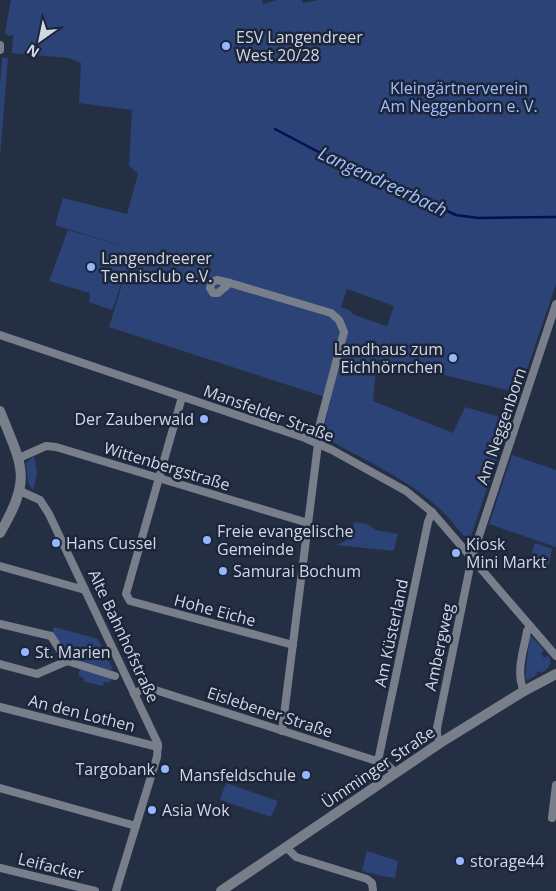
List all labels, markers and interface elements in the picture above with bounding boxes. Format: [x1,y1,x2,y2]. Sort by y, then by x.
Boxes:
north arrow [15,15,65,65]
place label: ESV Langendreer West 20/28 [236,26,363,66]
text: N [23,40,43,62]
marker: ESV Langendreer West 20/28 [220,40,232,52]
park label: Kleingärtnerverein Am Neggenborn e. V. [380,77,538,117]
water label: Langendreerbach [315,141,451,221]
place label: Langendreerer Tennisclub e.V. [101,247,212,287]
marker: Langendreerer Tennisclub e.V. [85,261,97,273]
place label: Landhaus zum Eichhörnchen [334,338,443,378]
marker: Landhaus zum Eichhörnchen [447,352,459,364]
street label: Am Neggenborn [471,365,531,487]
street label: Mansfelder Straße [201,379,337,447]
place label: Der Zauberwald [74,408,194,430]
marker: Der Zauberwald [198,413,210,425]
street label: Wittenbergstraße [101,436,233,496]
place label: Freie evangelische Gemeinde [217,520,353,560]
place label: Hans Cussel [66,532,156,554]
place label: Kiosk Mini Markt [466,533,547,573]
marker: Freie evangelische Gemeinde [201,534,213,546]
marker: Hans Cussel [50,537,62,549]
marker: Kiosk Mini Markt [450,547,462,559]
place label: Samurai Bochum [233,560,361,582]
marker: Samurai Bochum [217,565,229,577]
street label: Alte Bahnhofstraße [84,566,164,706]
street label: Am Küsterland [369,577,413,689]
street label: Hohe Eiche [172,589,258,631]
street label: Ambergweg [419,601,459,693]
place label: St. Marien [35,641,111,663]
marker: St. Marien [19,646,31,658]
street label: Eislebener Straße [204,681,336,743]
street label: An den Lothen [26,689,138,737]
street label: Ümminger Straße [317,721,439,813]
place label: Targobank [76,758,156,780]
marker: Targobank [159,763,171,775]
place label: Mansfeldschule [179,764,296,786]
marker: Mansfeldschule [300,769,312,781]
place label: Asia Wok [162,799,230,821]
marker: Asia Wok [146,804,158,816]
street label: Leifacker [16,847,87,885]
place label: storage44 [470,850,544,872]
marker: storage44 [454,855,466,867]

